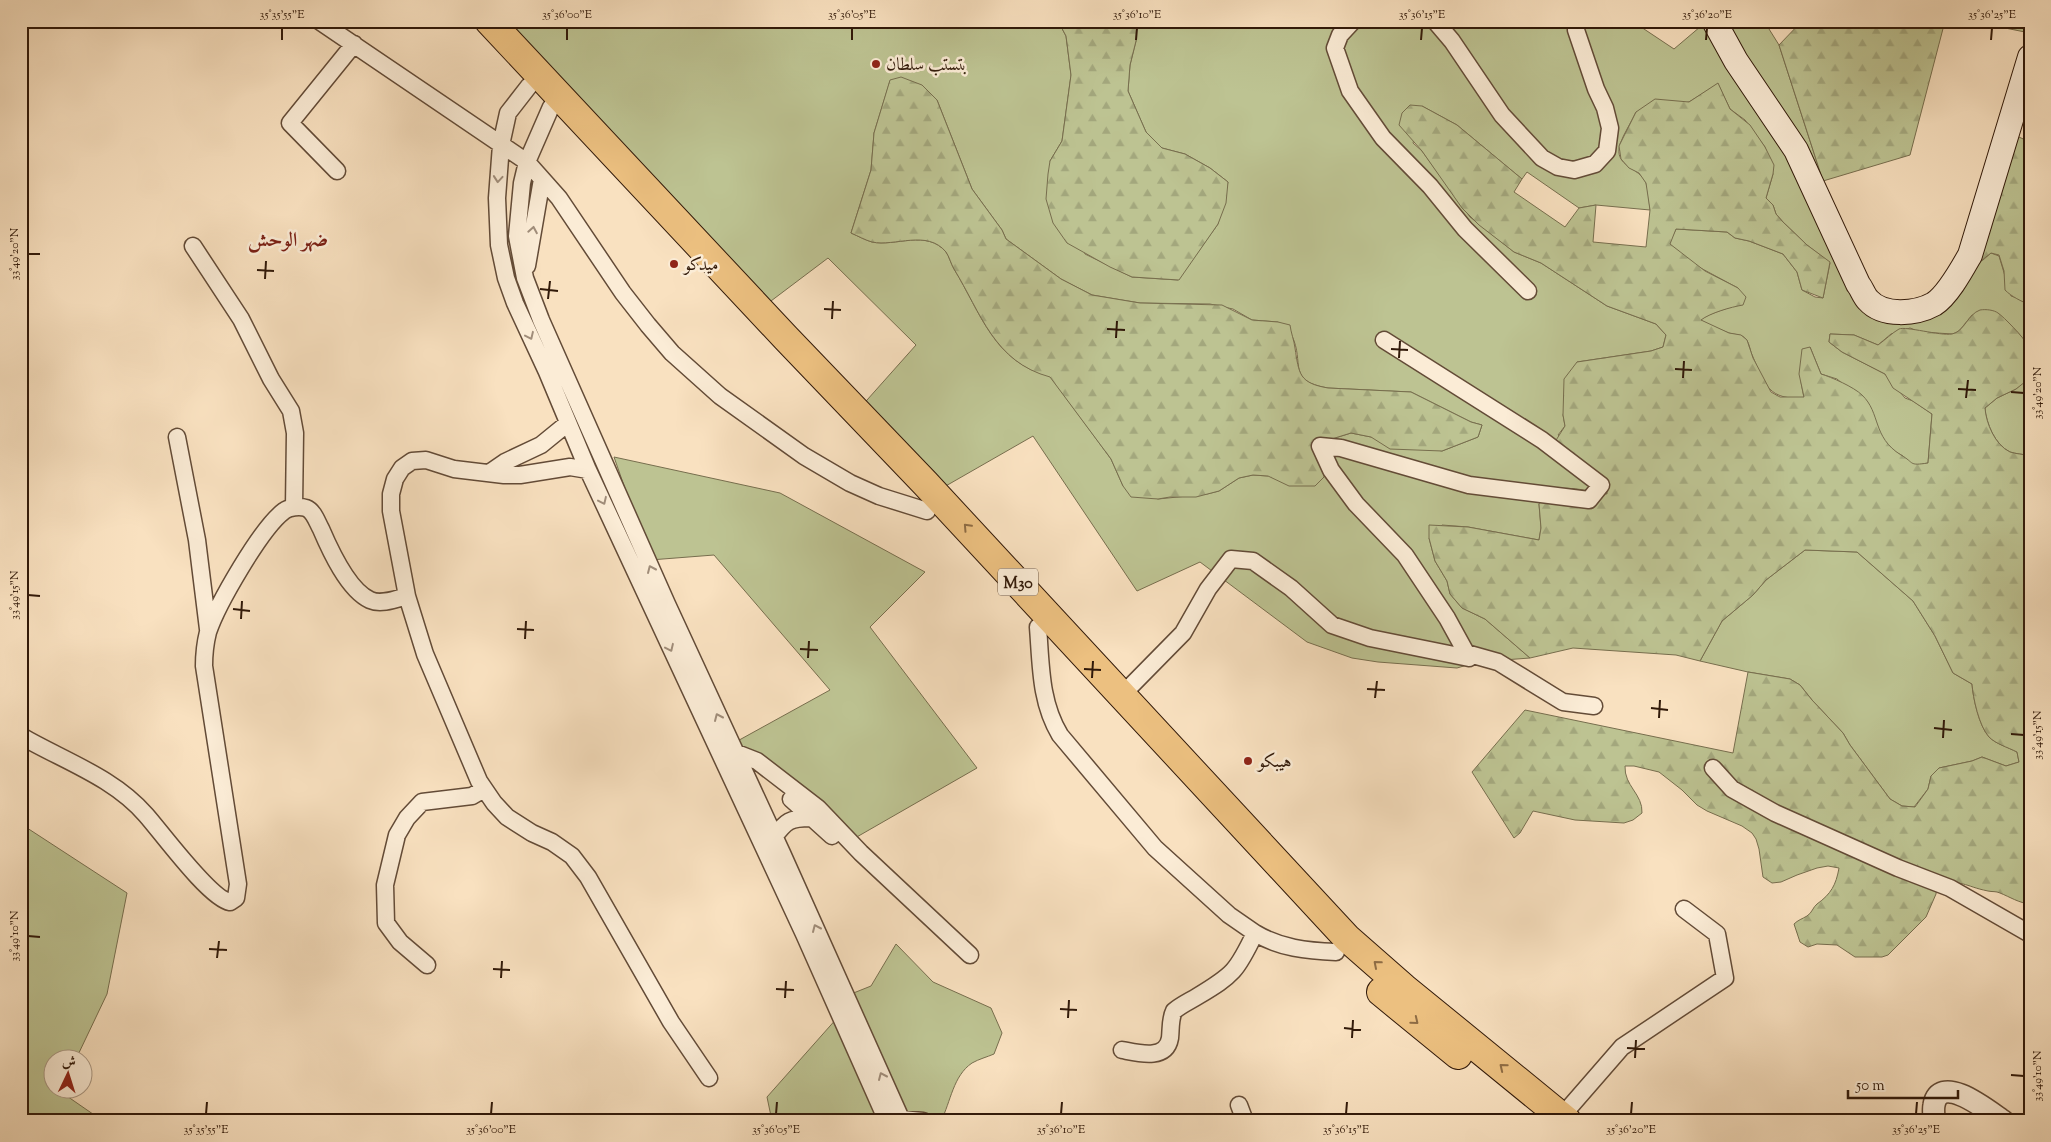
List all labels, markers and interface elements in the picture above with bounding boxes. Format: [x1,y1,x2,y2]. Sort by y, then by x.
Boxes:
text: 35°35'55"E [260,6,305,24]
text: 35°36'00"E [542,6,593,24]
text: 35°36'05"E [828,6,877,24]
text: 35°36'10"E [1113,6,1162,24]
text: 35°36'15"E [1399,6,1446,24]
text: 35°36'20"E [1682,6,1733,24]
text: 35°36'25"E [1968,6,2017,24]
place label: بتستب سلطان [886,53,967,79]
marker: بتستب سلطان [870,58,882,70]
one-way arrow [493,175,504,183]
one-way arrow [528,226,538,234]
text: 33°49'20"N [6,227,24,280]
district label: ضهر الوحش [248,227,328,256]
place label: ميدكو [682,253,718,279]
marker: ميدكو [668,258,680,270]
one-way arrow [524,331,535,340]
text: 33°49'20"N [2029,366,2047,419]
one-way arrow [596,495,606,504]
one-way arrow [964,524,973,533]
one-way arrow [647,565,658,574]
road number: M30 [998,568,1038,596]
text: 33°49'15"N [6,570,24,620]
one-way arrow [664,643,675,652]
text: 33°49'15"N [2029,710,2047,760]
one-way arrow [714,713,725,722]
place label: هيبكو [1256,750,1292,776]
marker: هيبكو [1242,755,1254,767]
text: 33°49'10"N [6,910,24,962]
one-way arrow [812,924,822,933]
one-way arrow [1374,961,1383,970]
one-way arrow [1409,1016,1418,1024]
north arrow [42,1050,92,1100]
text: 33°49'10"N [2029,1050,2047,1102]
text: ش [61,1053,77,1073]
one-way arrow [1500,1065,1509,1073]
scale bar [1848,1067,1958,1099]
one-way arrow [878,1072,889,1081]
text: 50 m [1855,1076,1885,1097]
text: 35°35'55"E [184,1121,229,1139]
text: 35°36'00"E [466,1121,517,1139]
text: 35°36'05"E [752,1121,801,1139]
text: 35°36'10"E [1037,1121,1086,1139]
text: 35°36'15"E [1323,1121,1370,1139]
text: 35°36'20"E [1606,1121,1657,1139]
text: 35°36'25"E [1892,1121,1941,1139]

